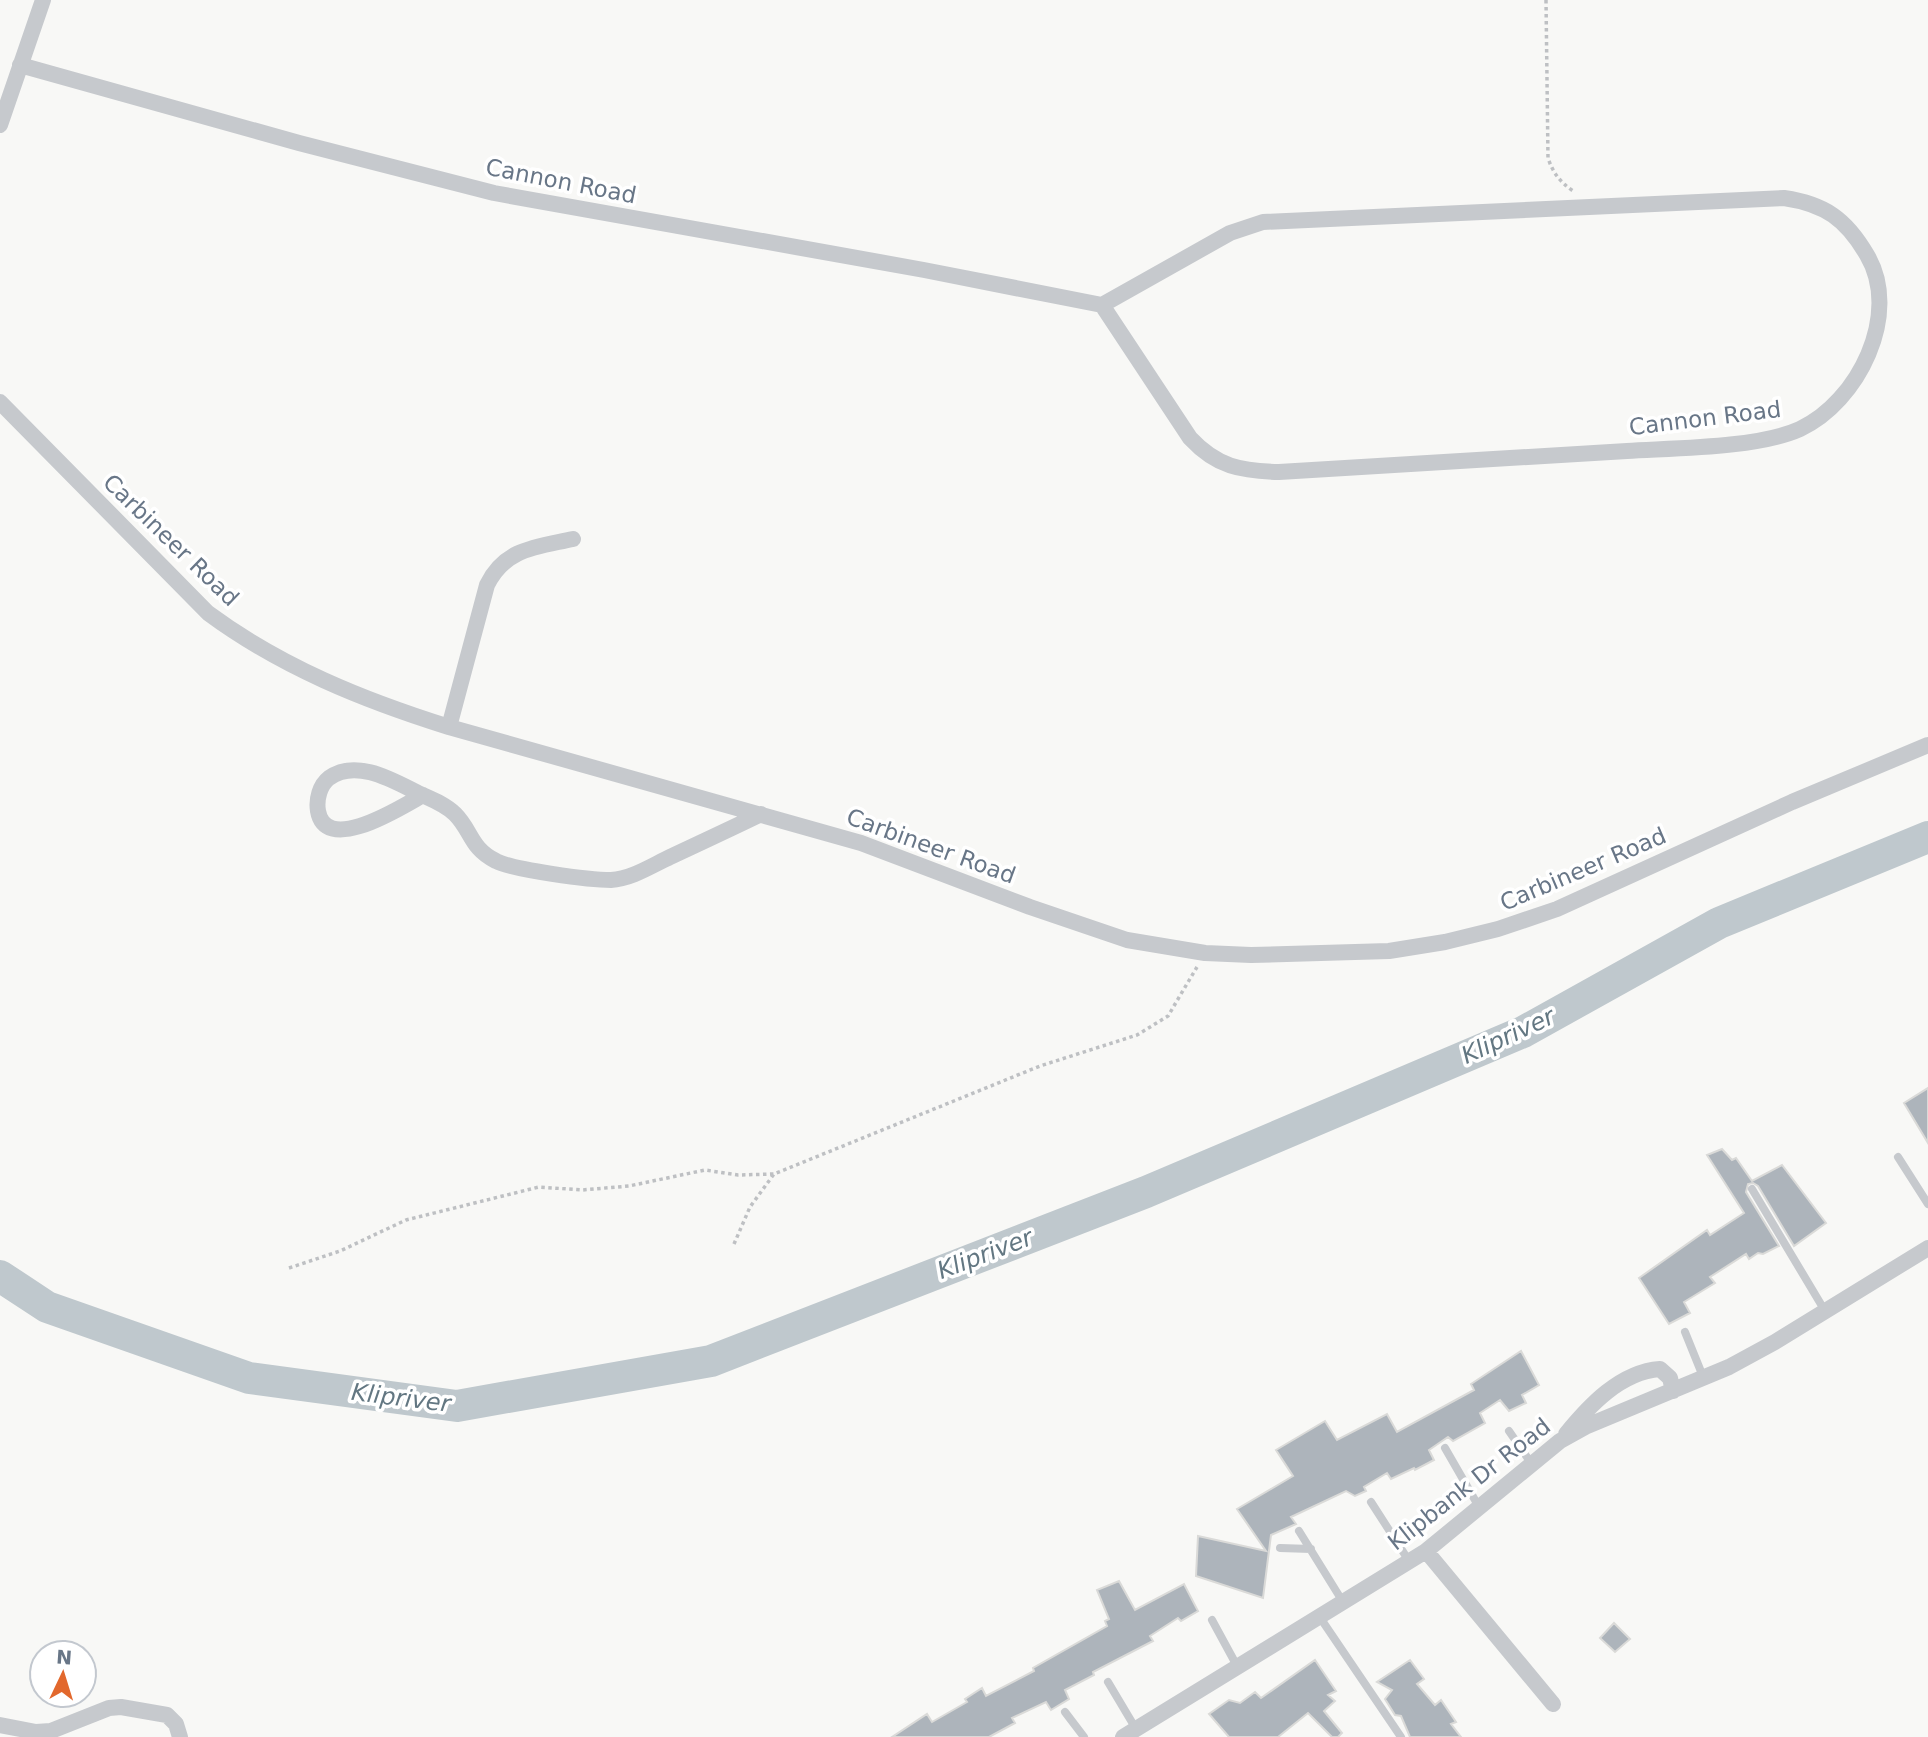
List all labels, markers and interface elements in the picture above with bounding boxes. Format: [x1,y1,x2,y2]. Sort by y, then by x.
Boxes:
street label: Cannon Road [483,154,639,208]
street label: Cannon Road [1627,396,1783,440]
street label: Carbineer Road [98,469,244,611]
street label: Carbineer Road [843,803,1019,889]
street label: Carbineer Road [1496,822,1670,916]
water label: Klipriver [1457,1001,1561,1070]
water label: Klipriver [933,1222,1039,1285]
water label: Klipriver [350,1378,454,1418]
street label: Klipbank Dr Road [1383,1413,1555,1555]
north arrow [28,1639,98,1709]
text: N [55,1646,73,1669]

